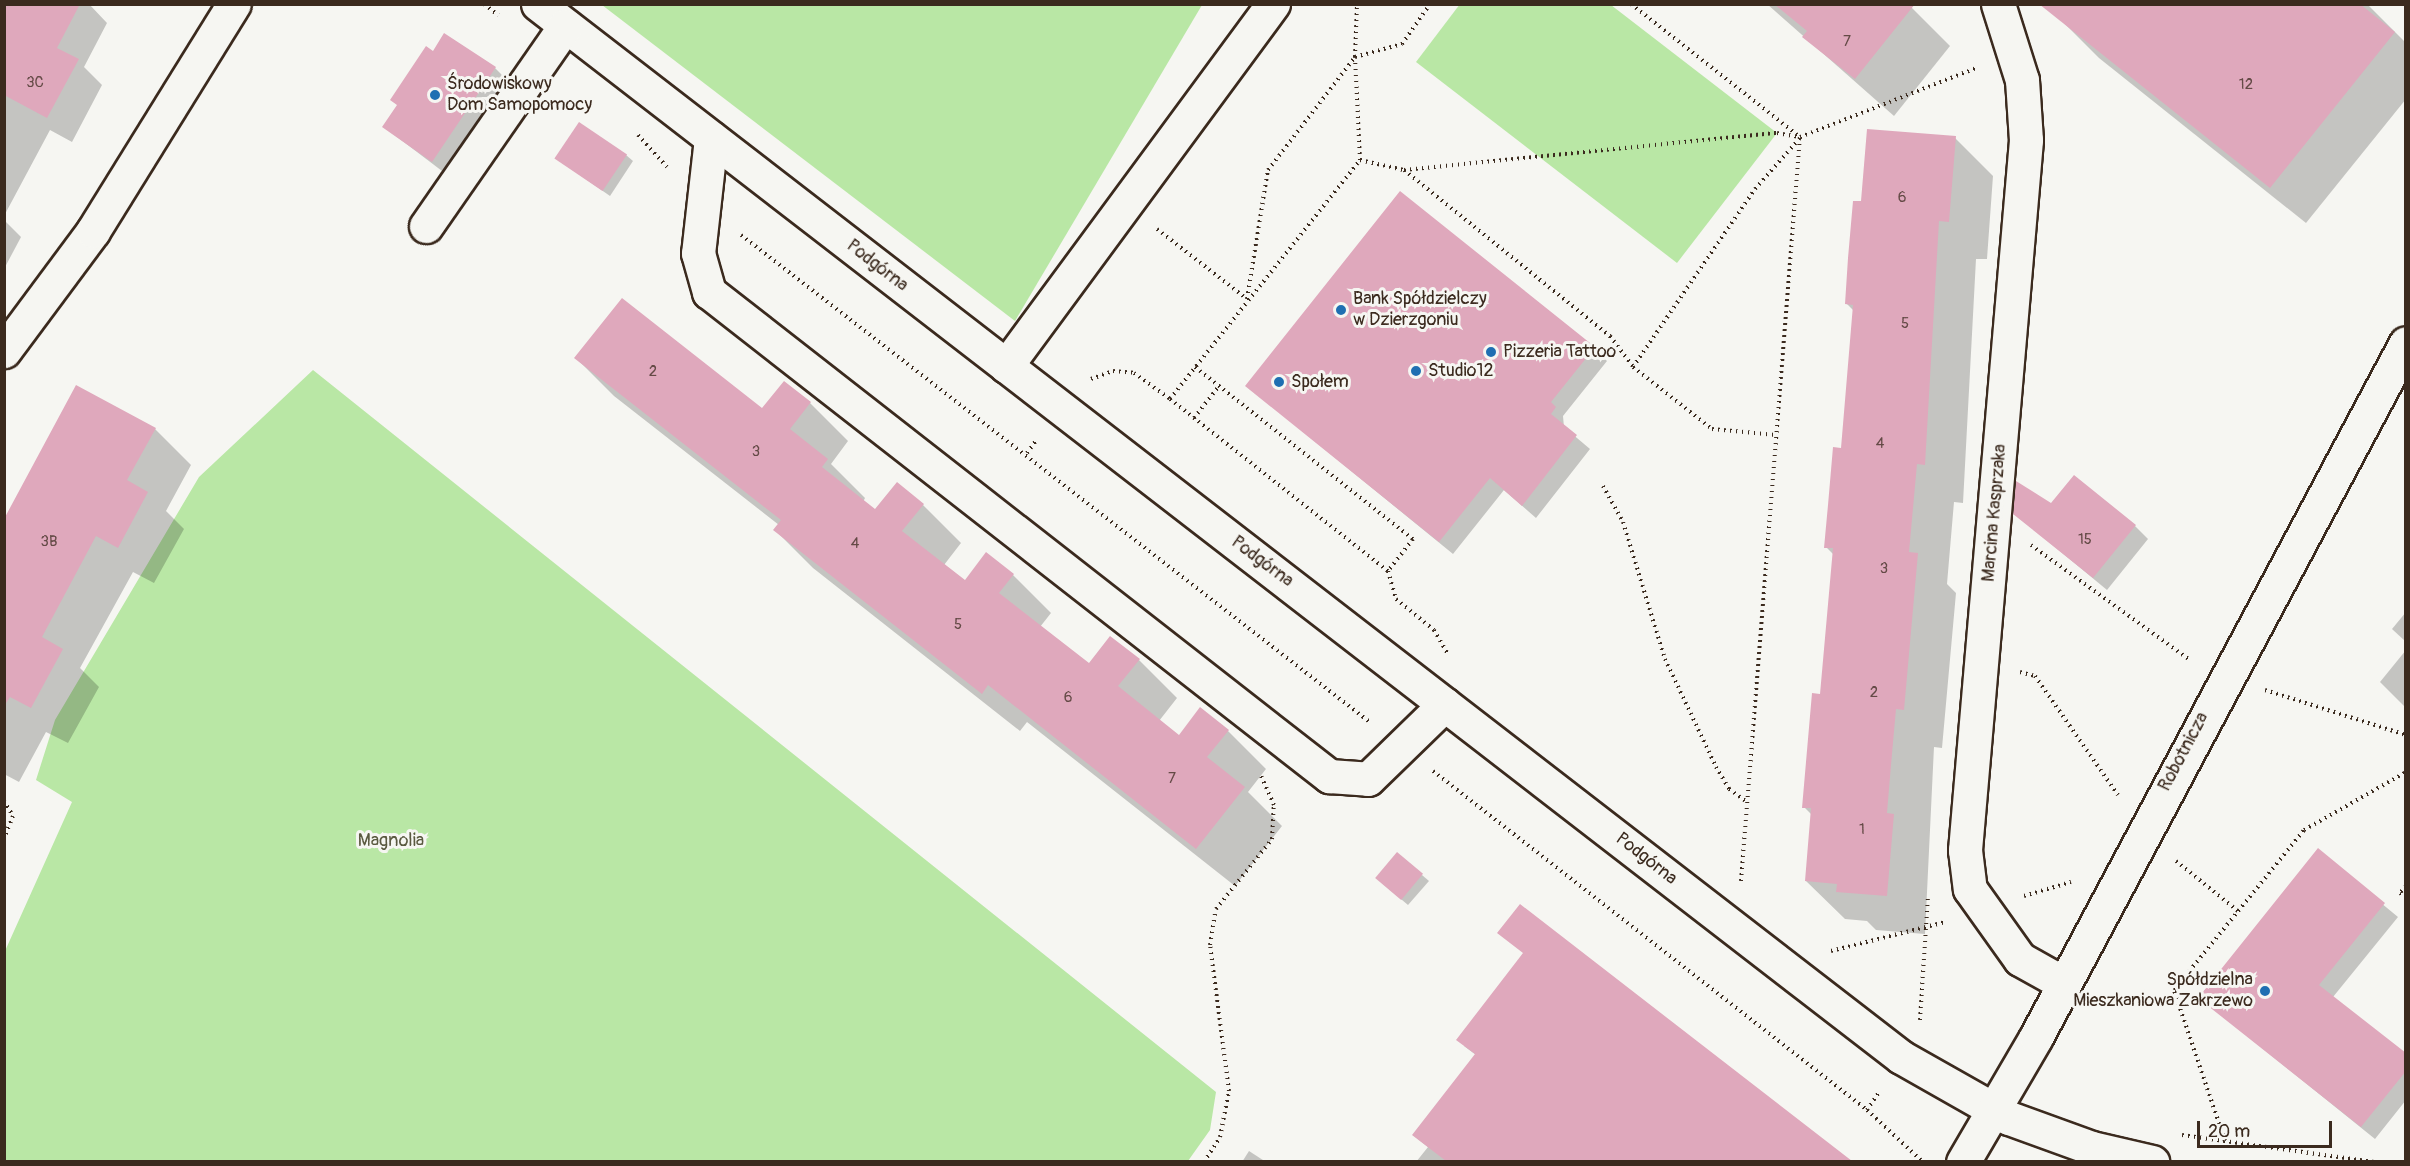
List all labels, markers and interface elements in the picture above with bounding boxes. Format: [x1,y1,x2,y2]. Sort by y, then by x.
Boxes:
house number: 7 [1843,33,1851,51]
house number: 3C [26,74,44,92]
place label: Środowiskowy Dom Samopomocy [447,74,592,116]
house number: 12 [2239,76,2253,94]
marker: Środowiskowy Dom Samopomocy [428,88,442,102]
house number: 6 [1898,189,1906,207]
street label: Podgórna [842,235,912,297]
place label: Bank Spółdzielczy w Dzierzgoniu [1353,289,1487,332]
marker: Bank Spółdzielczy w Dzierzgoniu [1334,303,1348,317]
house number: 5 [1901,315,1909,333]
place label: Pizzeria Tattoo [1503,341,1616,363]
marker: Pizzeria Tattoo [1484,345,1498,359]
place label: Studio12 [1428,360,1494,382]
house number: 2 [649,363,657,381]
marker: Studio12 [1409,364,1423,378]
place label: Społem [1291,371,1349,393]
marker: Społem [1272,375,1286,389]
house number: 4 [1876,435,1884,453]
house number: 3 [752,443,760,461]
street label: Marcina Kasprzaka [1978,443,2012,583]
house number: 15 [2078,531,2092,549]
street label: Podgórna [1227,532,1297,592]
house number: 3B [41,533,57,551]
house number: 4 [851,535,859,553]
house number: 3 [1880,560,1888,578]
house number: 5 [954,616,962,634]
house number: 2 [1870,684,1878,702]
house number: 6 [1064,689,1072,707]
street label: Robotnicza [2154,709,2214,795]
house number: 7 [1168,770,1176,788]
house number: 1 [1859,821,1865,839]
street label: Podgórna [1611,828,1681,890]
park label: Magnolia [358,830,424,852]
place label: Spółdzielna Mieszkaniowa Zakrzewo [2073,970,2253,1012]
marker: Spółdzielna Mieszkaniowa Zakrzewo [2258,984,2272,998]
scale bar [2200,1109,2335,1147]
text: 20 m [2208,1120,2250,1143]

